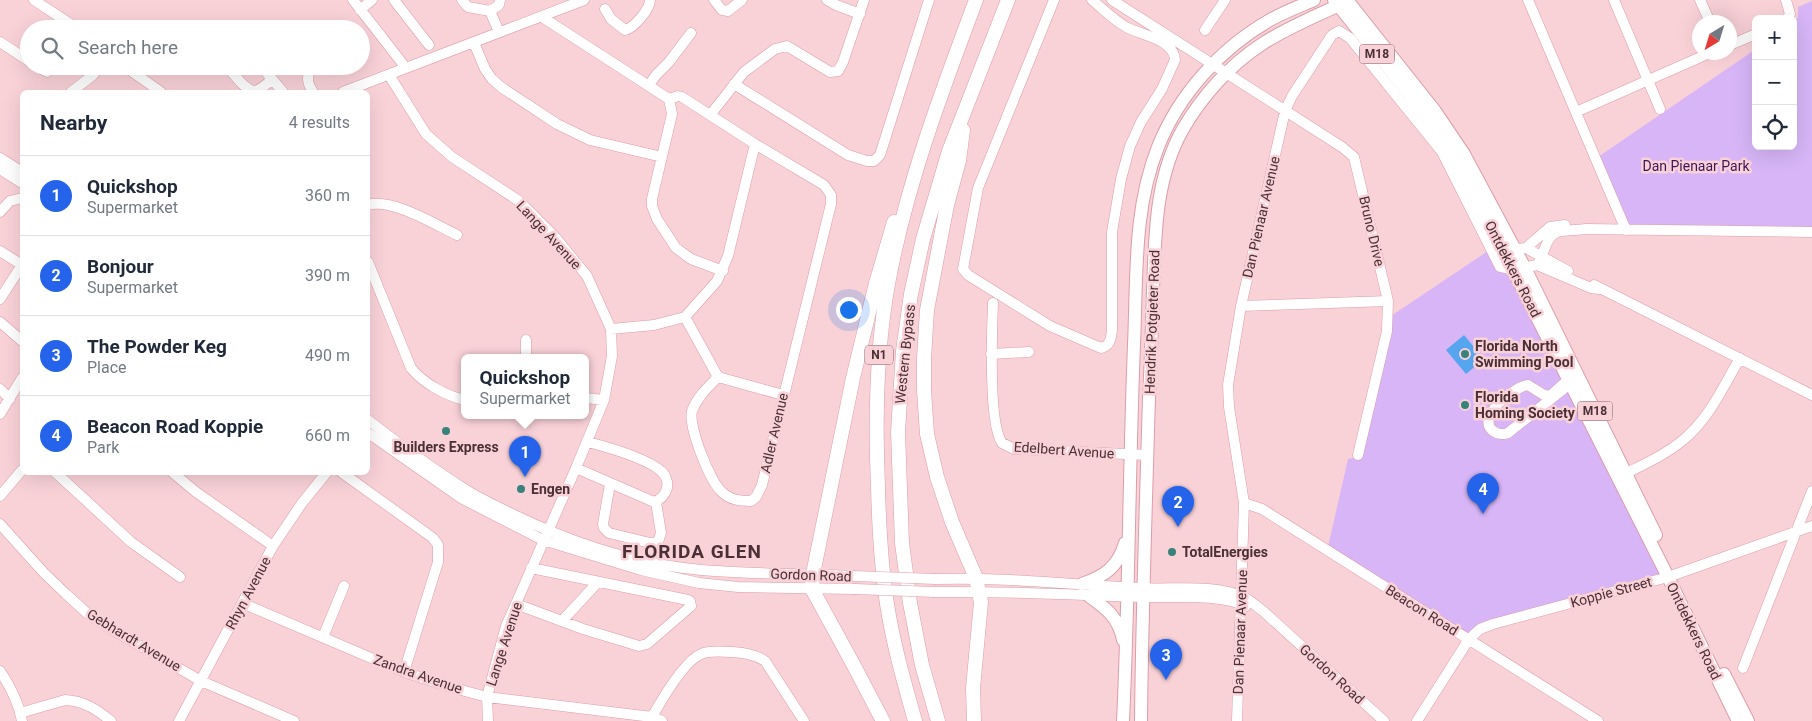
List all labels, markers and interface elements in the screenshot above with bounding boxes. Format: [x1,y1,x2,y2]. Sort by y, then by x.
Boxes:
north arrow [1692,15,1737,60]
map controls [1752,15,1797,150]
button: + [1752,15,1797,60]
search box [20,20,370,75]
icon: search [38,34,66,62]
text: Search here [78,36,178,59]
road number: M18 [1360,44,1394,64]
button: − [1752,60,1797,105]
button: locate [1752,105,1797,150]
text: Nearby [40,111,107,135]
text: 4 results [289,113,350,132]
street label: Dan Pienaar Avenue [1239,154,1283,280]
park label: Dan Pienaar Park [1642,158,1750,174]
text: Quickshop [87,175,178,198]
text: 1 [51,186,61,205]
text: 360 m [305,186,350,205]
street label: Bruno Drive [1356,194,1388,268]
text: Supermarket [87,198,178,217]
street label: Lange Avenue [513,198,585,272]
street label: Ontdekkers Road [1482,218,1544,320]
street label: Hendrik Potgieter Road [1141,250,1163,394]
text: Bonjour [87,255,154,278]
text: 2 [51,266,61,285]
text: 390 m [305,266,350,285]
text: Supermarket [87,278,178,297]
your location [836,297,862,323]
street label: Western Bypass [892,303,918,405]
text: The Powder Keg [87,335,227,358]
place label: Florida North Swimming Pool [1475,338,1573,370]
text: 3 [51,346,61,365]
text: 490 m [305,346,350,365]
road number: N1 [865,346,893,364]
marker: Florida North Swimming Pool [1459,348,1471,360]
popup [461,354,589,419]
text: Place [87,358,127,377]
text: Quickshop [479,366,570,389]
text: Supermarket [479,389,571,408]
place label: Florida Homing Society [1475,389,1576,421]
street label: Adler Avenue [757,391,791,475]
marker: Florida Homing Society [1459,399,1471,411]
road number: M18 [1578,402,1612,421]
text: Beacon Road Koppie [87,415,263,438]
marker: Builders Express [440,425,452,437]
text: 4 [51,426,61,445]
text: 660 m [305,426,350,445]
pin: 1 [509,436,541,477]
text: Park [87,438,119,457]
place label: Builders Express [393,439,499,455]
street label: Edelbert Avenue [1013,439,1115,461]
pin: 4 [1467,473,1499,514]
place label: Engen [531,481,570,497]
marker: Engen [515,483,527,495]
pin: 2 [1162,486,1194,527]
district label: FLORIDA GLEN [622,540,762,563]
place label: TotalEnergies [1182,544,1268,560]
marker: TotalEnergies [1166,546,1178,558]
street label: Rhyn Avenue [222,554,274,632]
street label: Gordon Road [770,566,852,584]
street label: Dan Pienaar Avenue [1230,569,1250,695]
street label: Koppie Street [1569,573,1654,611]
street label: Ontdekkers Road [1664,580,1724,682]
street label: Beacon Road [1383,581,1461,639]
street label: Lange Avenue [483,600,525,688]
street label: Gebhardt Avenue [84,606,184,674]
pin: 3 [1150,639,1182,680]
street label: Gordon Road [1296,641,1368,707]
street label: Zandra Avenue [371,651,465,697]

